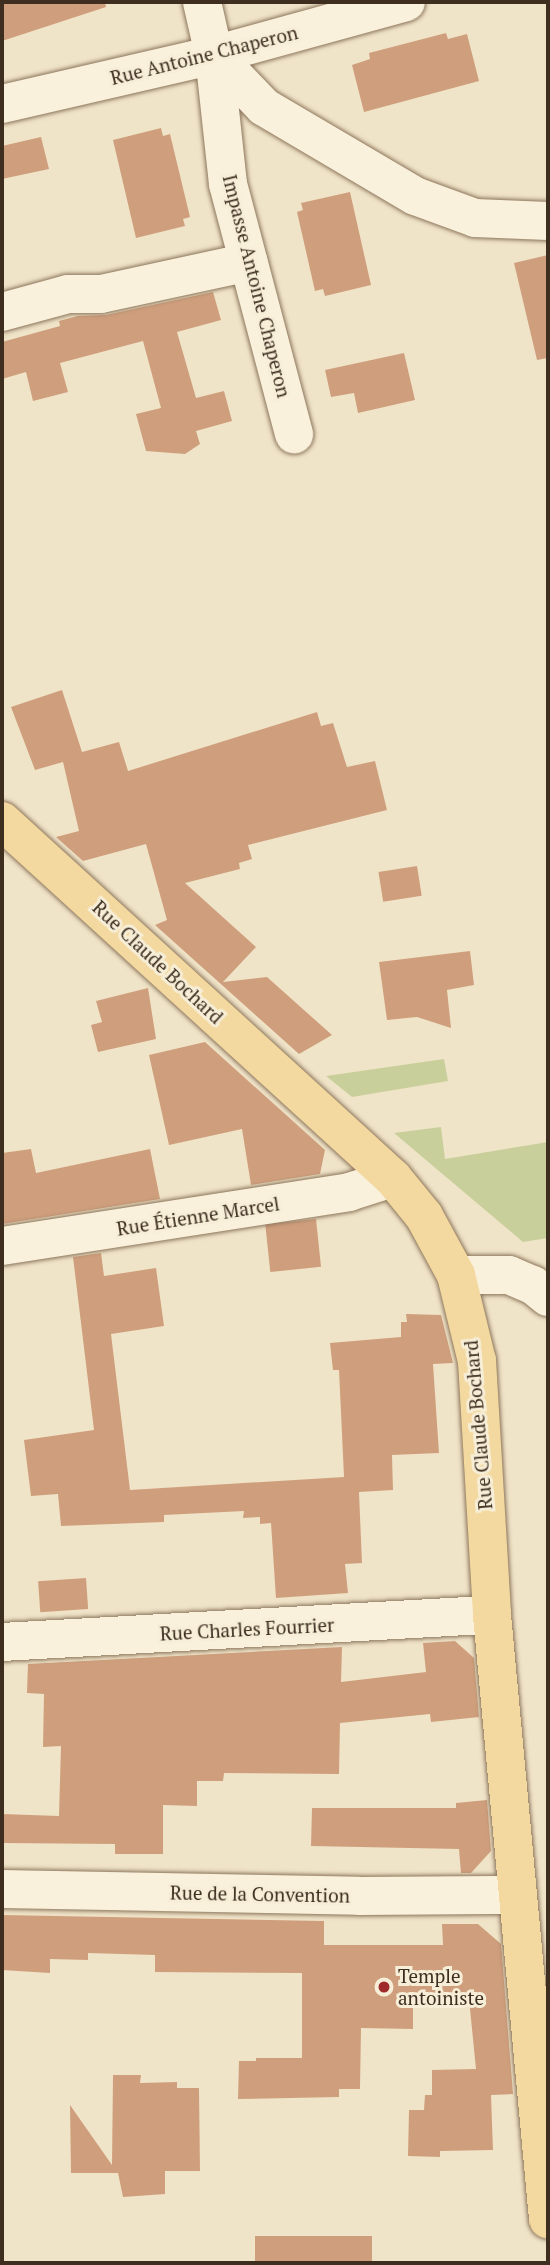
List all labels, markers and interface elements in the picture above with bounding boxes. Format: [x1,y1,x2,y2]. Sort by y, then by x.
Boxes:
street label: Rue Antoine Chaperon [108,21,300,89]
street label: Impasse Antoine Chaperon [218,172,296,400]
street label: Rue Claude Bochard [88,896,228,1028]
street label: Rue Étienne Marcel [115,1192,281,1240]
street label: Rue Claude Bochard [459,1339,497,1511]
street label: Rue Charles Fourrier [159,1613,335,1645]
street label: Rue de la Convention [170,1881,350,1907]
place label: Temple antoiniste [398,1965,484,2009]
marker: Temple antoiniste [376,1979,392,1995]

